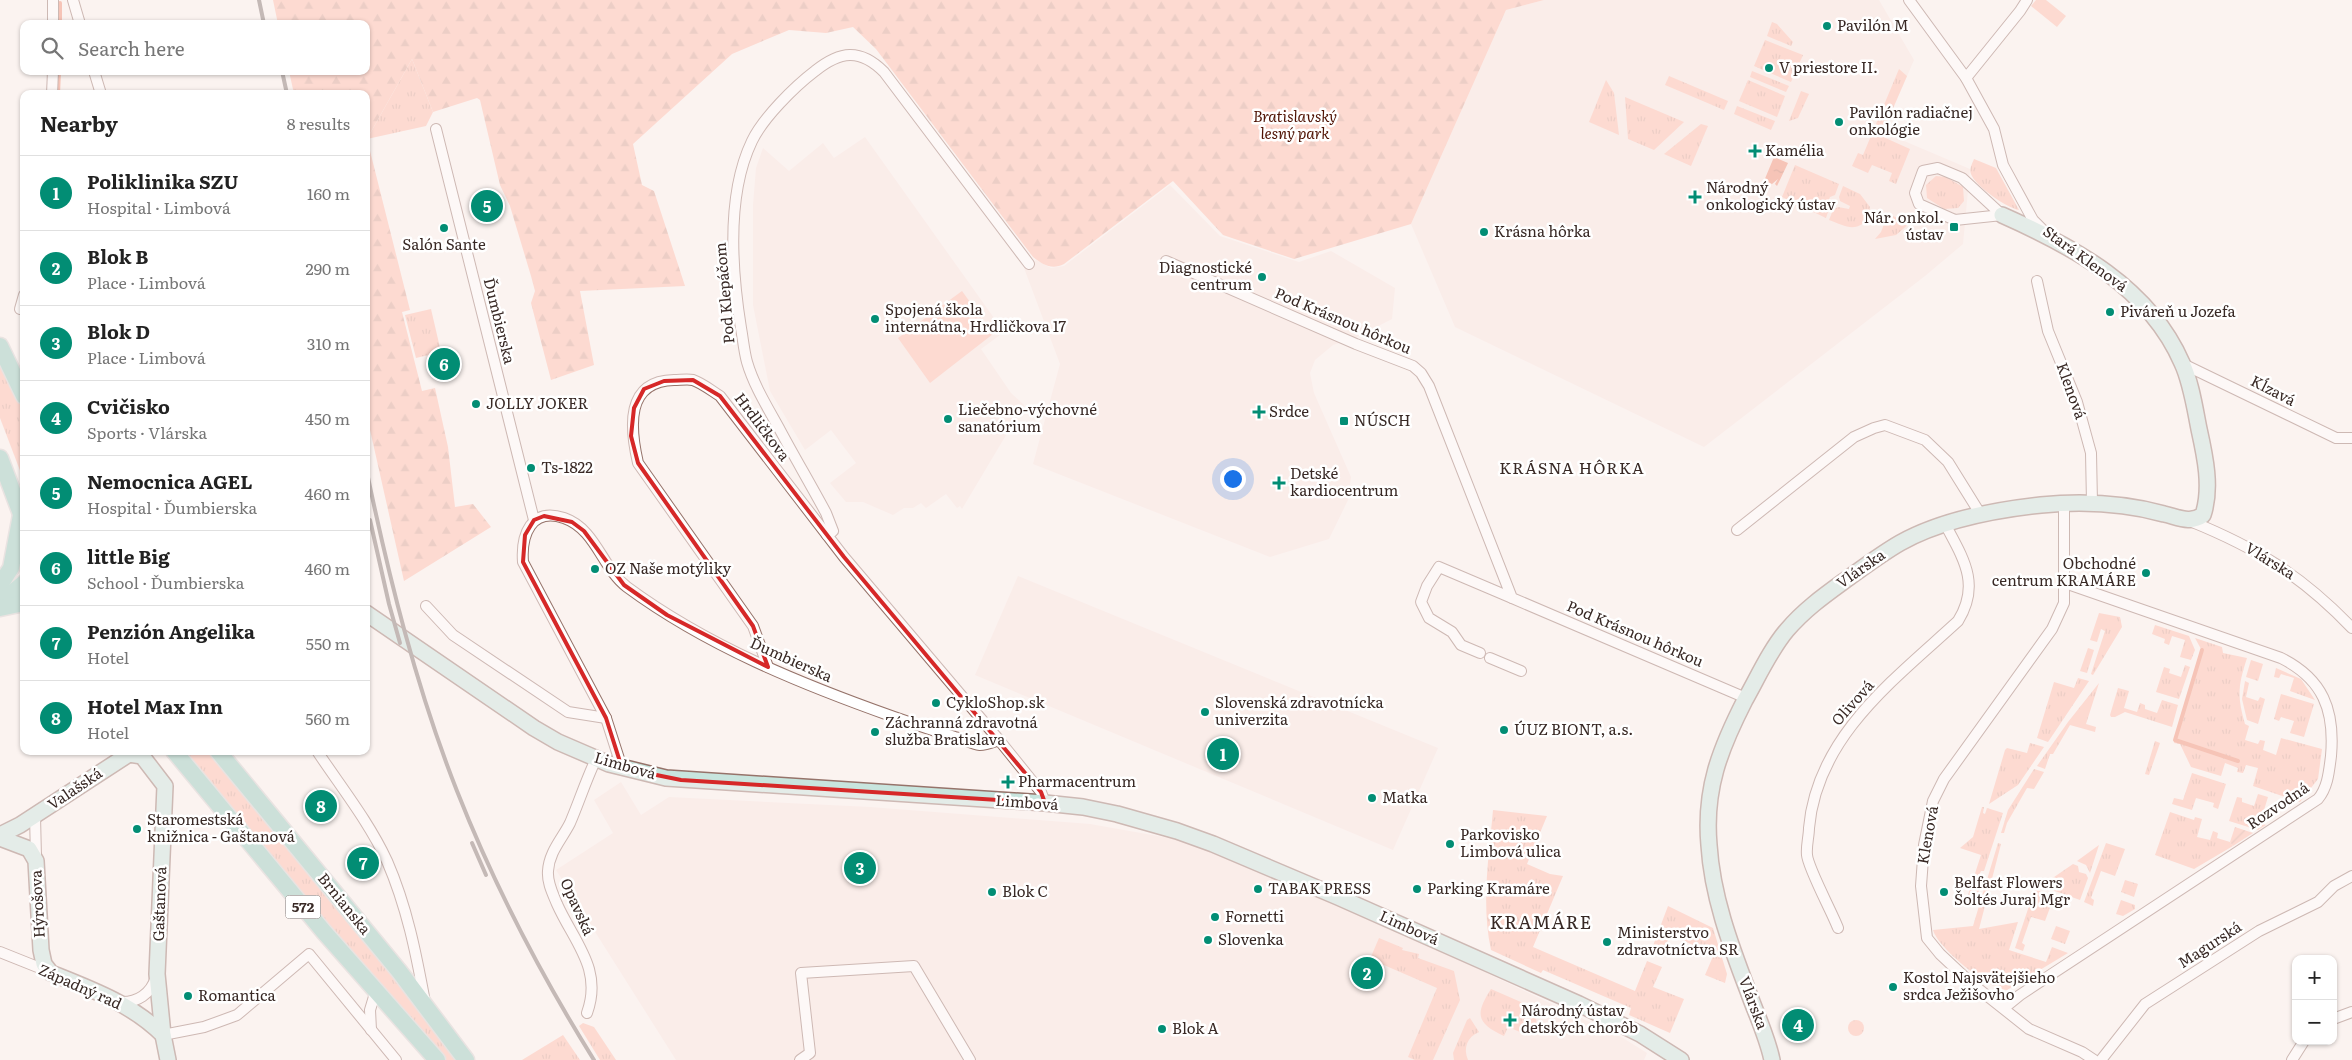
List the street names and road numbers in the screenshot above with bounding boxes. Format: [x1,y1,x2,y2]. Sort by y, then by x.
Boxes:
street label: Stará Klenová [2039,219,2134,297]
street label: Pod Klepáčom [708,241,739,345]
street label: Ďumbierska [479,275,522,367]
street label: Pod Krásnou hôrkou [1272,280,1416,359]
street label: Klenová [2052,359,2094,423]
street label: Kĺzavá [2247,369,2301,411]
street label: Hrdličkova [730,387,797,466]
street label: Vlárska [2241,535,2301,585]
street label: Vlárska [1831,542,1890,593]
street label: Pod Krásnou hôrkou [1564,593,1708,672]
street label: Ďumbierska [747,630,837,687]
street label: Olivová [1825,673,1879,730]
street label: Limbová [592,745,660,785]
street label: Valašská [42,760,107,815]
street label: Rozvodná [2241,775,2314,834]
street label: Limbová [995,788,1060,815]
street label: Klenová [1910,803,1943,866]
street label: Gaštanová [146,865,171,942]
street label: Brnianska [313,867,378,940]
street label: Hýrošova [23,869,50,939]
street label: Opavská [556,874,602,940]
road number: 572 [286,896,320,919]
street label: Limbová [1376,903,1444,950]
street label: Magurská [2173,914,2246,973]
street label: Západný rad [35,957,126,1014]
street label: Vlárska [1734,973,1775,1033]

